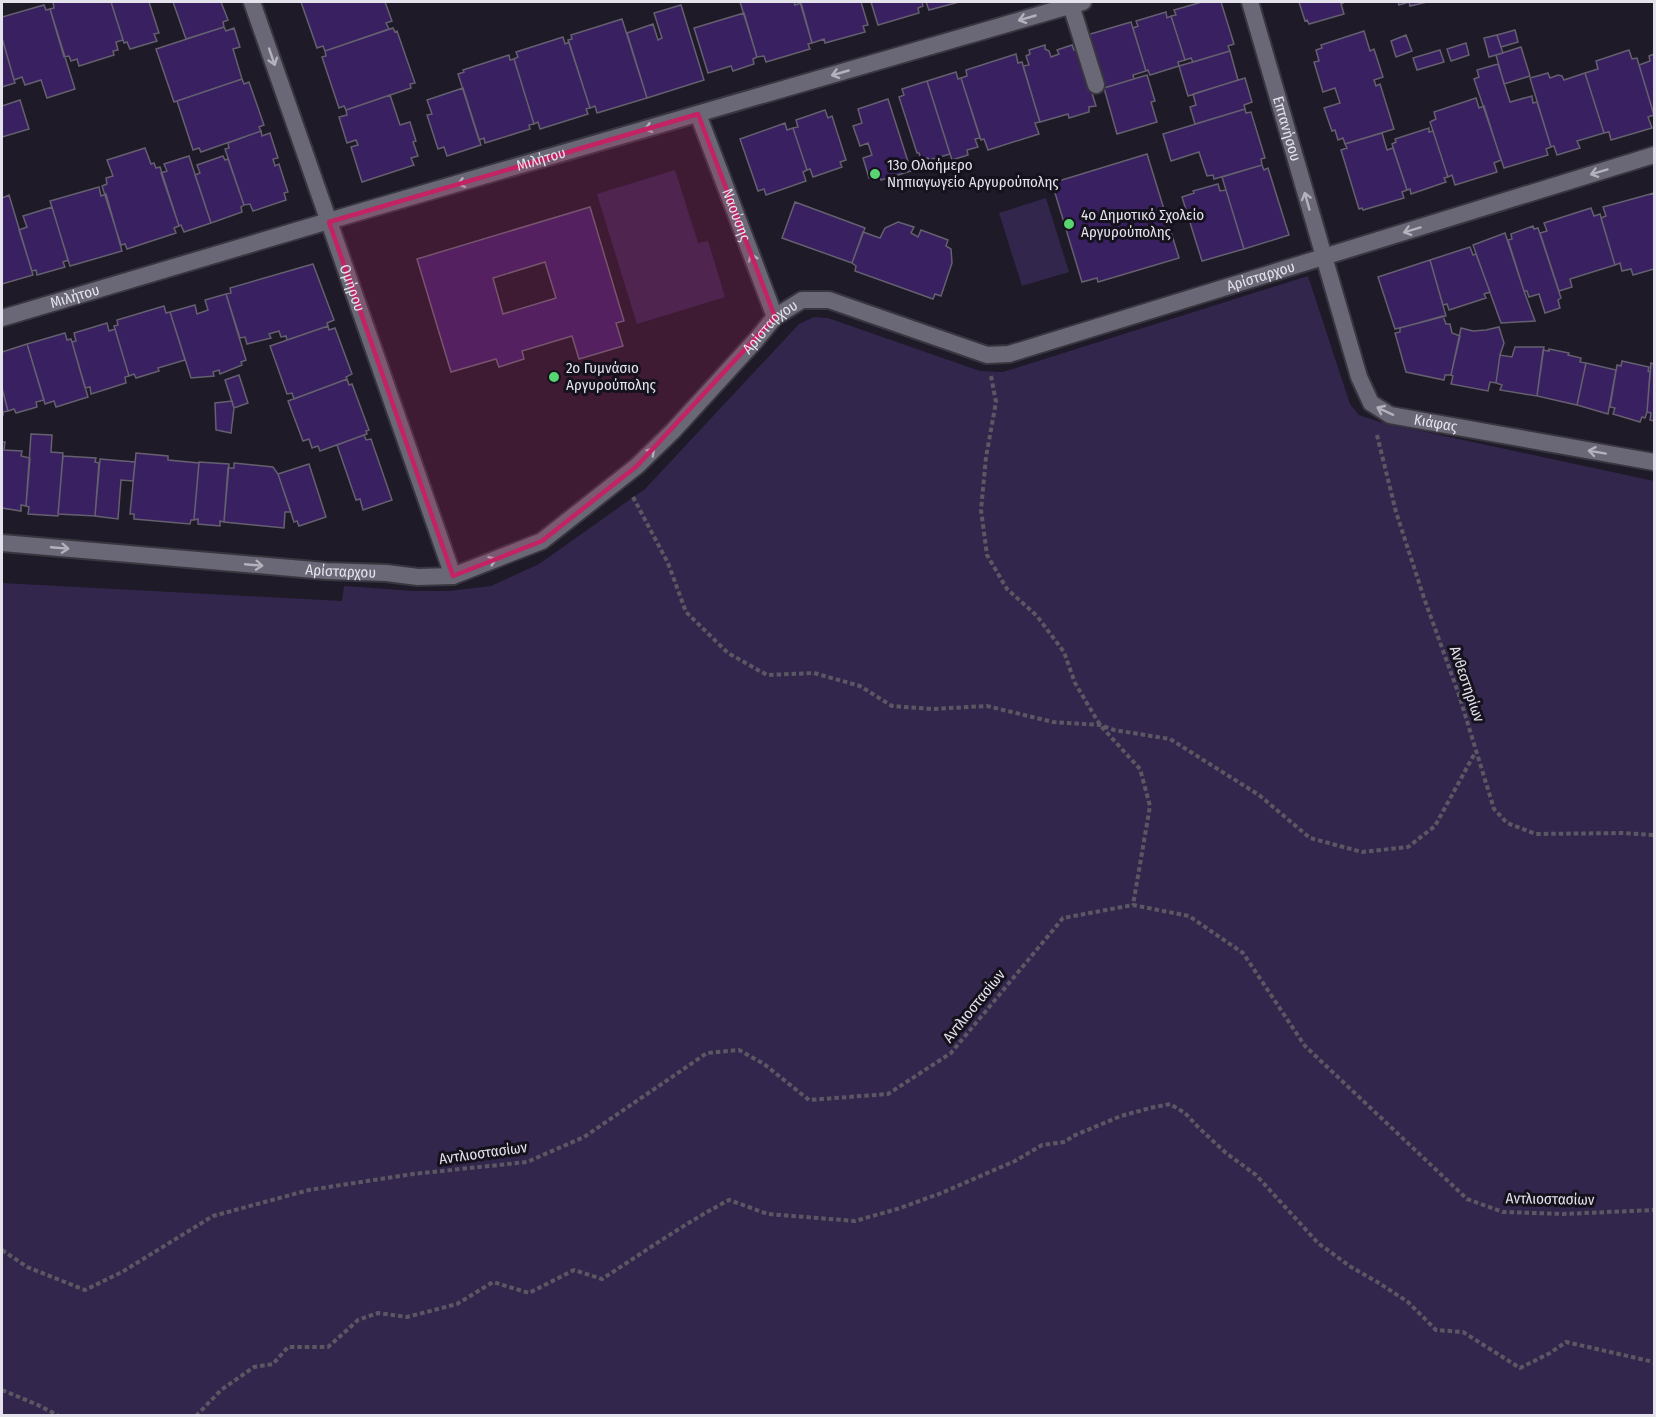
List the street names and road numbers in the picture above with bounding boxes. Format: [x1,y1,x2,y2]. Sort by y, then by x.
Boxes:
street label: Επτανήσου [1269,94,1305,163]
street label: Μιλήτου [514,144,568,175]
street label: Ναούσης [718,186,755,244]
street label: Αρίσταρχου [1224,257,1297,295]
street label: Ομήρου [336,262,369,314]
street label: Μιλήτου [48,281,102,312]
street label: Αρίσταρχου [739,296,801,358]
street label: Κιάφας [1413,410,1459,436]
street label: Αρίσταρχου [305,560,376,582]
street label: Ανθεστηρίων [1446,644,1489,725]
street label: Αντλιοστασίων [939,966,1009,1046]
street label: Αντλιοστασίων [438,1138,529,1168]
street label: Αντλιοστασίων [1505,1189,1595,1209]

